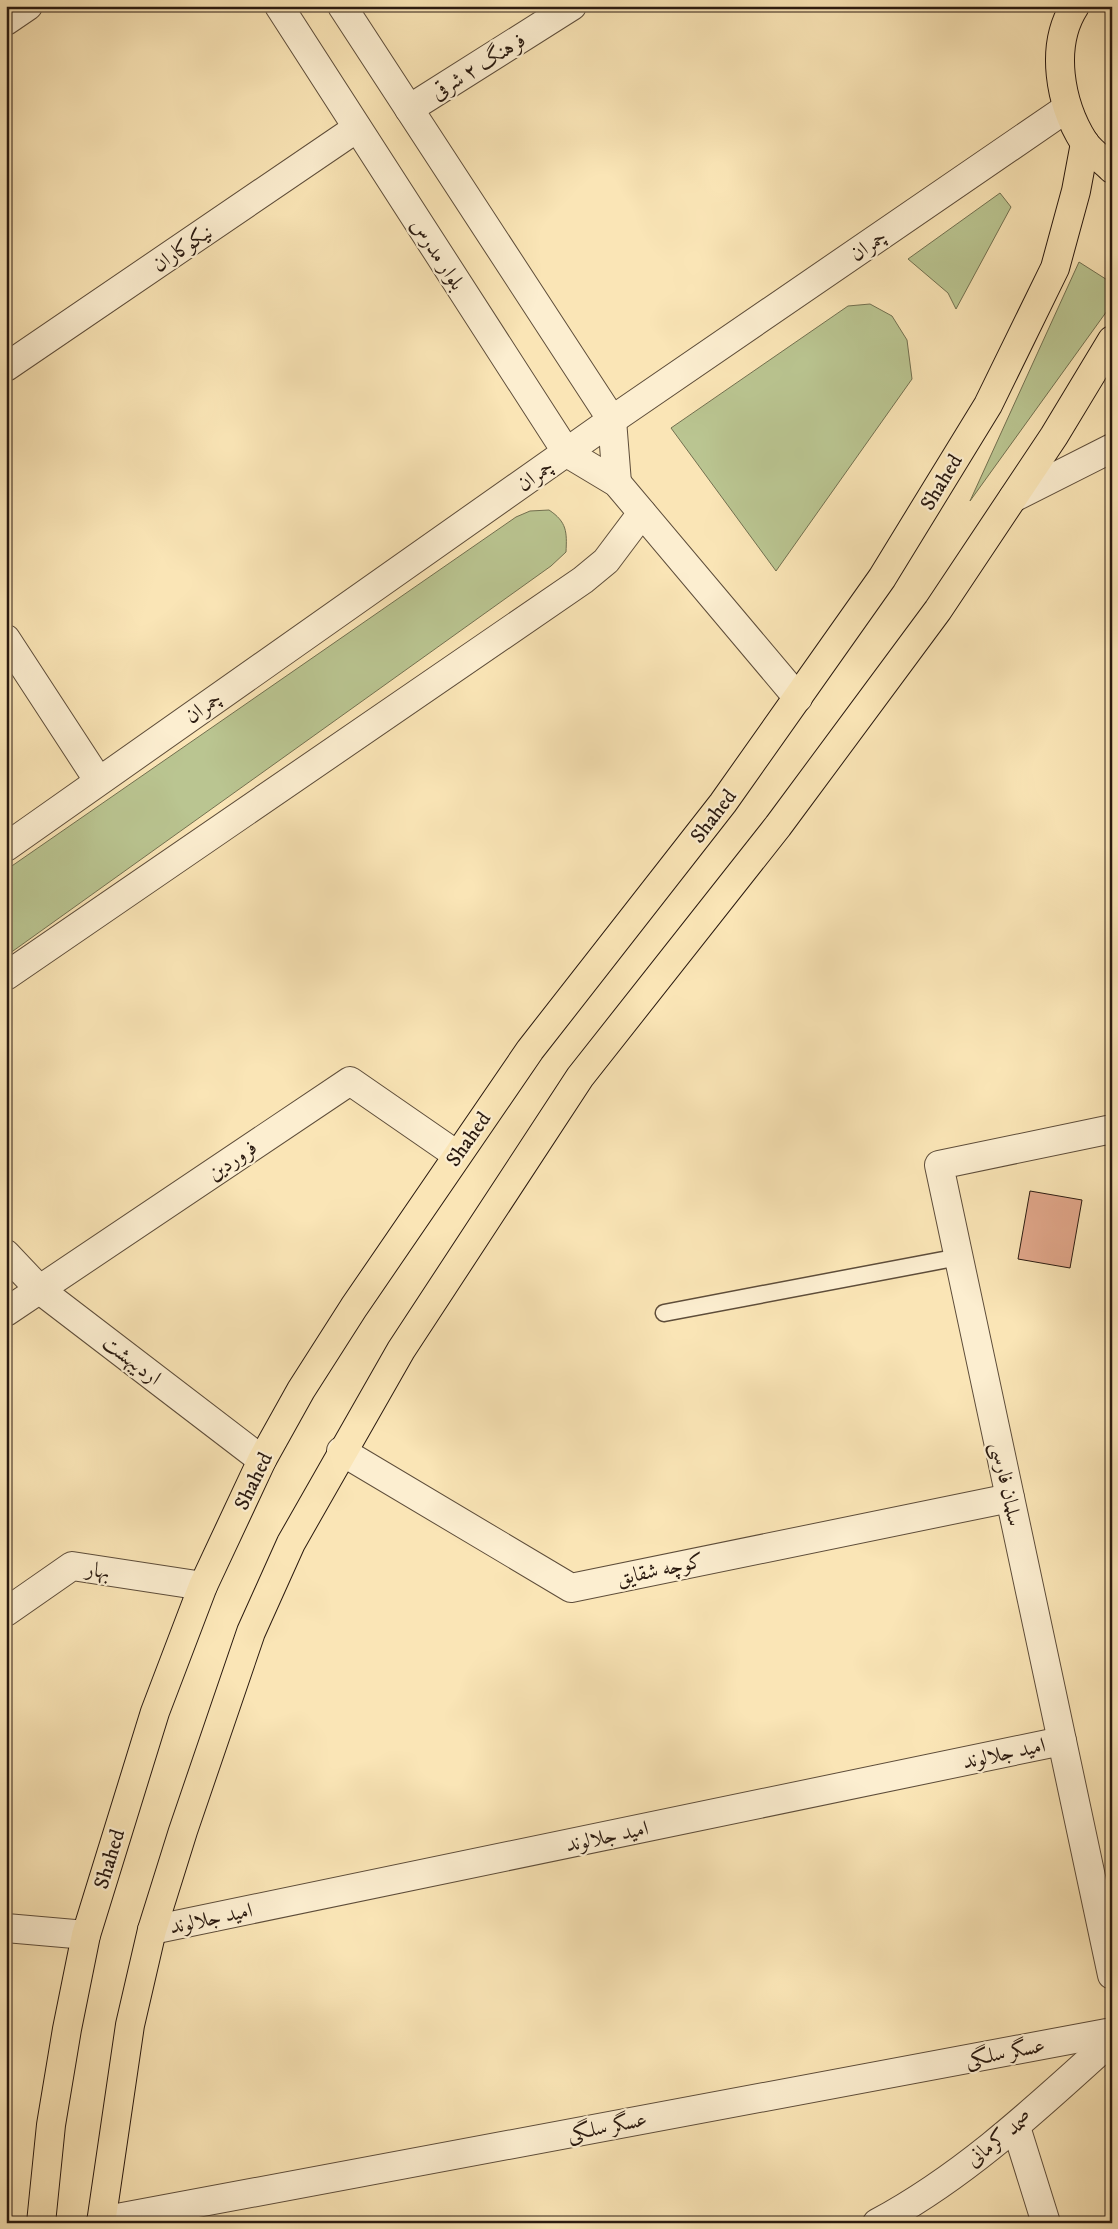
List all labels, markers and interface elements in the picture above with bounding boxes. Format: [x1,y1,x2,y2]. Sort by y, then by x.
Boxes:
street label: فرهنگ ۲ شرقی [426,27,531,106]
street label: بلوار مدرس [404,214,470,295]
street label: نیکوکاران [148,219,218,278]
street label: چمران [845,224,892,268]
street label: Shahed [915,449,969,515]
street label: چمران [512,454,559,498]
street label: چمران [180,686,227,730]
street label: Shahed [685,784,743,849]
street label: Shahed [441,1107,497,1172]
street label: فروردین [203,1135,262,1187]
street label: اردیبهشت [97,1330,166,1391]
street label: سلمان فارسی [983,1440,1028,1529]
street label: Shahed [229,1448,279,1515]
street label: کوچه شقایق [615,1548,706,1592]
street label: بهار [82,1556,112,1586]
street label: امید جلالوند [960,1733,1048,1775]
street label: امید جلالوند [563,1816,651,1858]
street label: Shahed [89,1826,131,1892]
street label: امید جلالوند [167,1898,255,1940]
street label: عسگر سلگی [963,2032,1047,2073]
street label: صمد کرمانی [961,2105,1038,2173]
street label: عسگر سلگی [565,2106,649,2147]

